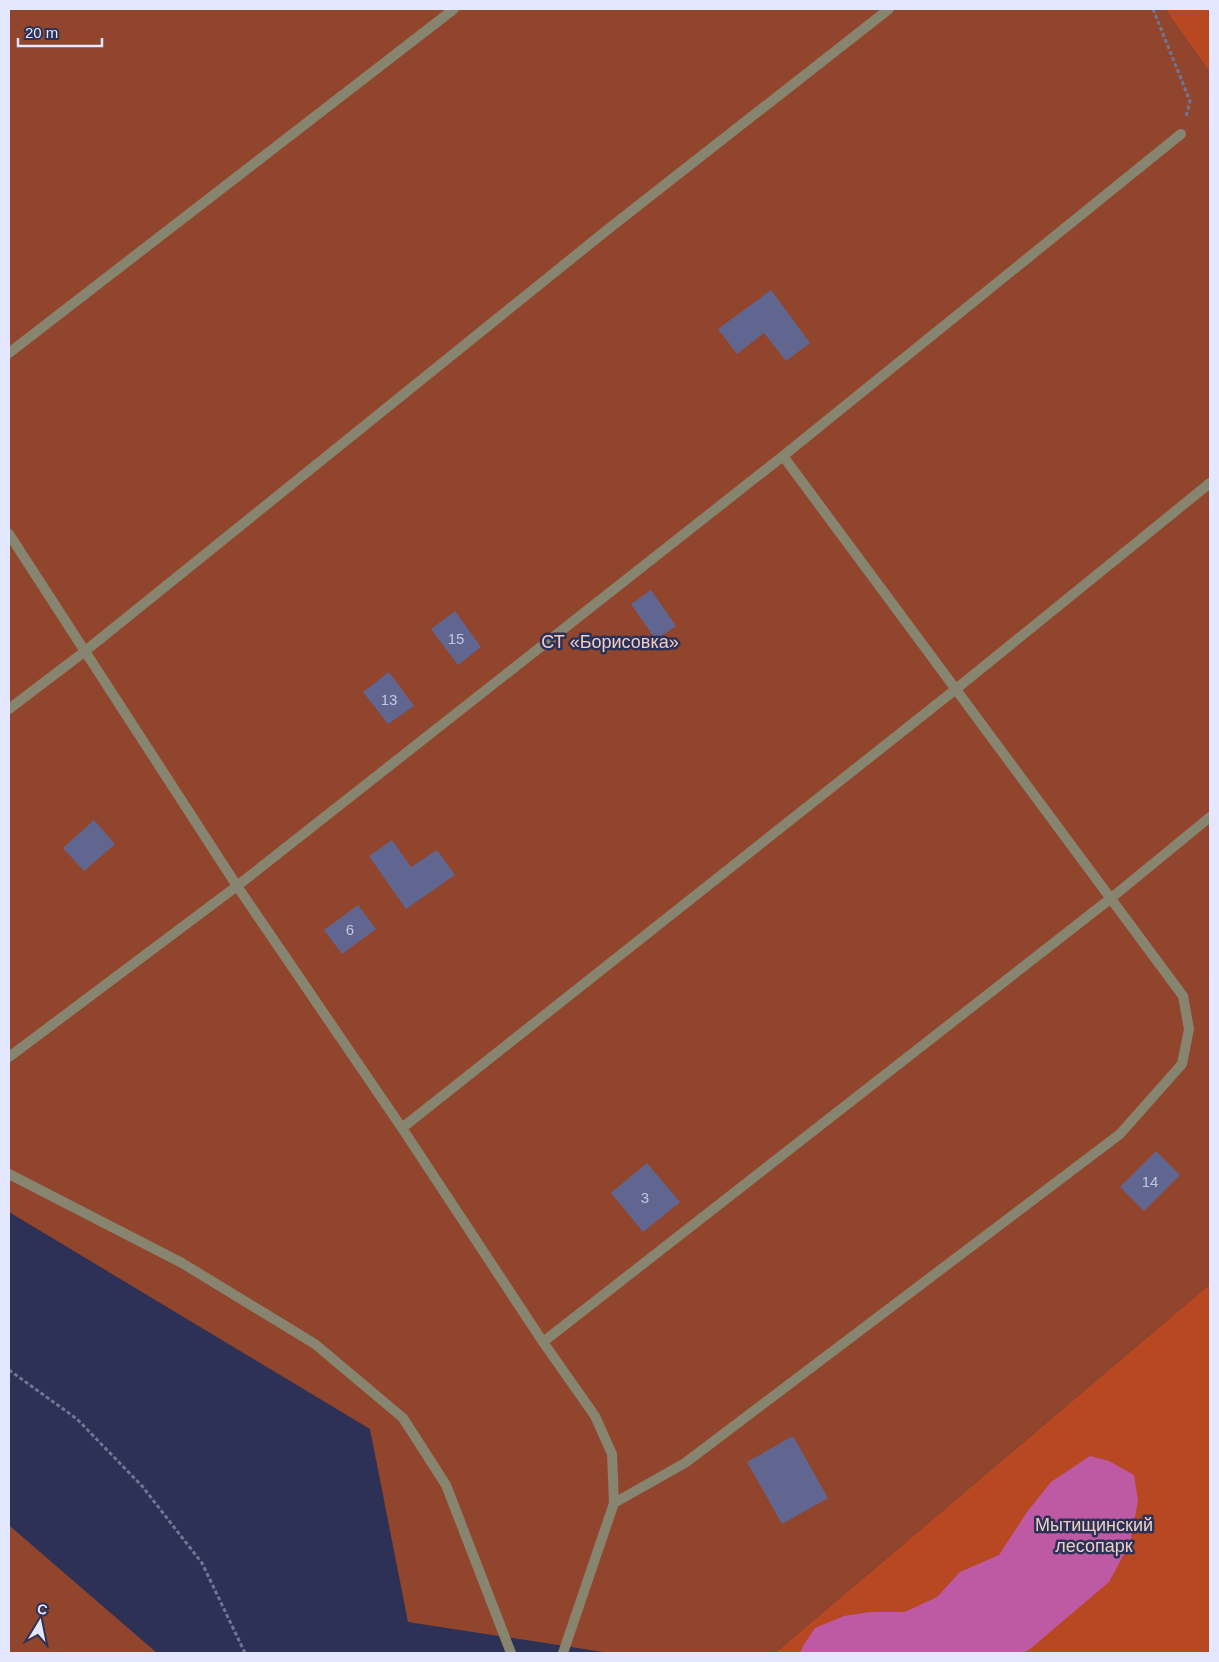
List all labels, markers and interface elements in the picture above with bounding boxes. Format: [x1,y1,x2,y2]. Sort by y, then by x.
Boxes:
scale bar [18,15,101,47]
text: 20 m [25,24,58,41]
house number: 15 [448,630,464,647]
park label: СТ «Борисовка» [541,632,679,652]
house number: 13 [381,691,397,708]
house number: 6 [346,921,354,938]
house number: 14 [1142,1173,1158,1190]
house number: 3 [641,1189,649,1206]
park label: Мытищинский лесопарк [1035,1515,1153,1556]
north arrow [15,1597,65,1647]
text: С [36,1600,49,1618]

